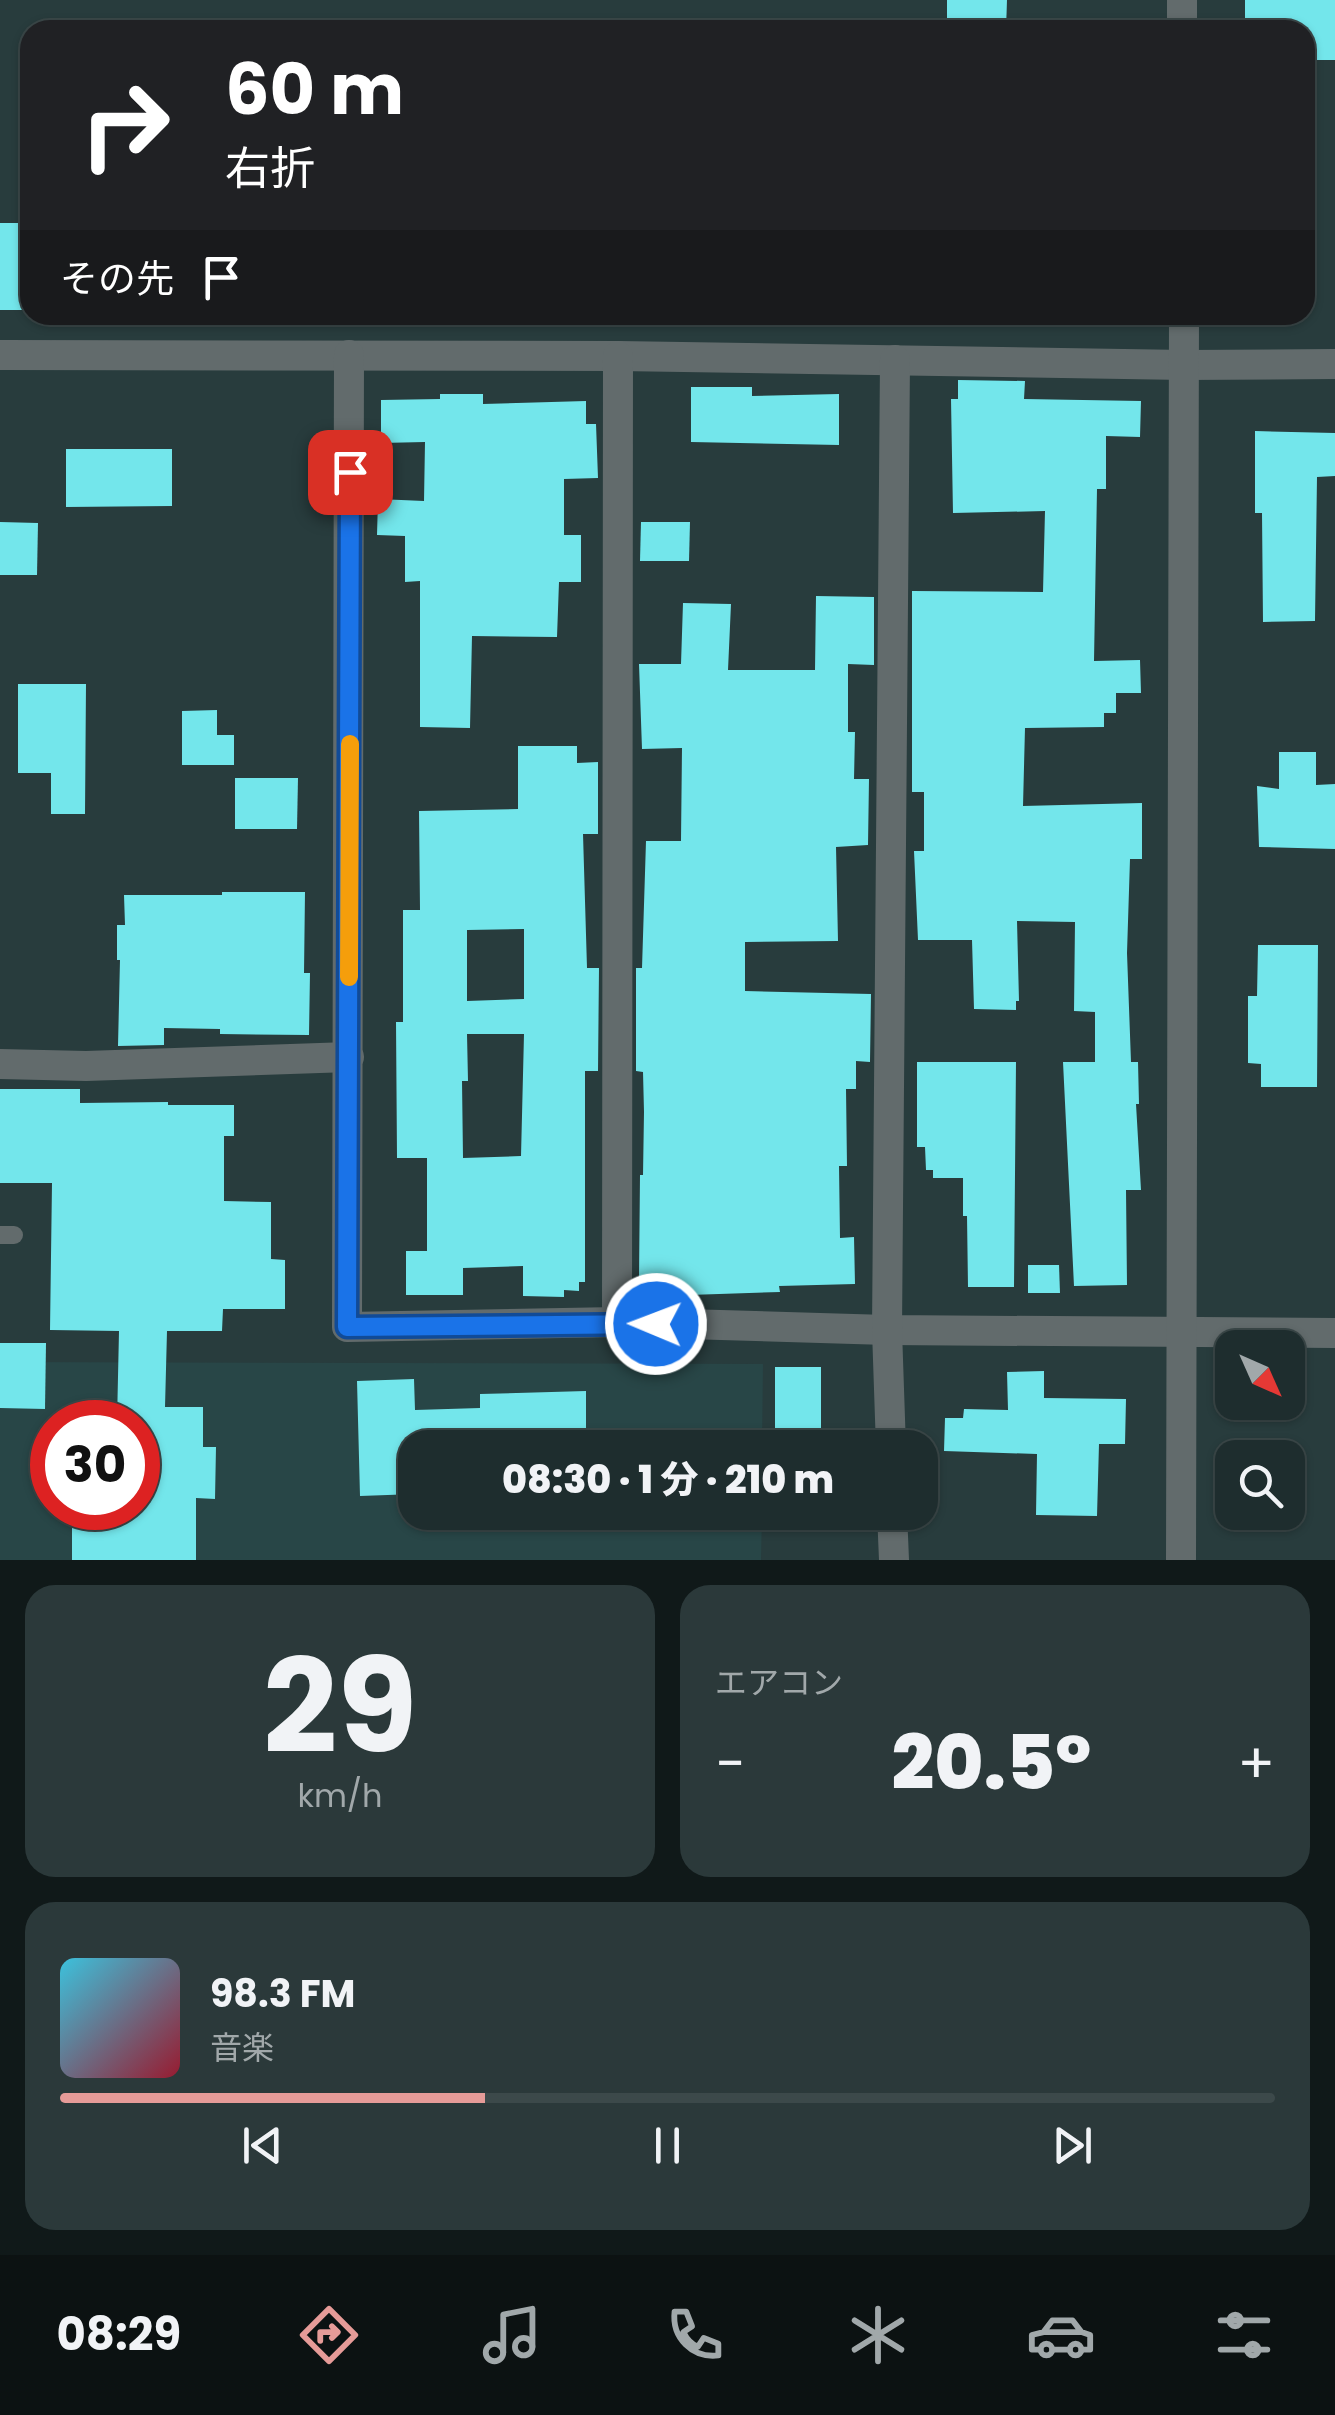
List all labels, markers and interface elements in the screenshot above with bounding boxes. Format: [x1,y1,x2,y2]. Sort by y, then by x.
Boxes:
text: 60 m [225,40,404,139]
icon: right [60,60,190,190]
text: 右折 [225,137,315,200]
icon: arrive [194,250,249,305]
text: その先 [60,252,174,305]
pin [308,430,393,515]
icon: arrive [323,445,378,500]
position arrow [604,1272,708,1376]
north arrow [1215,1330,1305,1420]
map controls [1215,1330,1305,1530]
speed limit sign: 30 [30,1400,160,1530]
button: search [1215,1440,1305,1530]
text: 08:30 · 1 分 · 210 m [502,1453,834,1506]
text: 29 [263,1615,417,1798]
text: エアコン [715,1660,843,1705]
text: 20.5° [892,1710,1091,1815]
text: − [715,1725,745,1802]
text: + [1237,1725,1275,1802]
text: km/h [297,1773,383,1818]
text: 98.3 FM [210,1967,355,2020]
text: 音楽 [210,2025,274,2070]
icon: previous [235,2118,290,2173]
icon: pause [640,2118,695,2173]
icon: next [1045,2118,1100,2173]
icon: directions [294,2300,364,2370]
icon: music [477,2300,547,2370]
icon: phone [660,2300,730,2370]
icon: climate [843,2300,913,2370]
icon: car [1026,2300,1096,2370]
icon: filters [1209,2300,1279,2370]
text: 08:29 [56,2303,181,2366]

